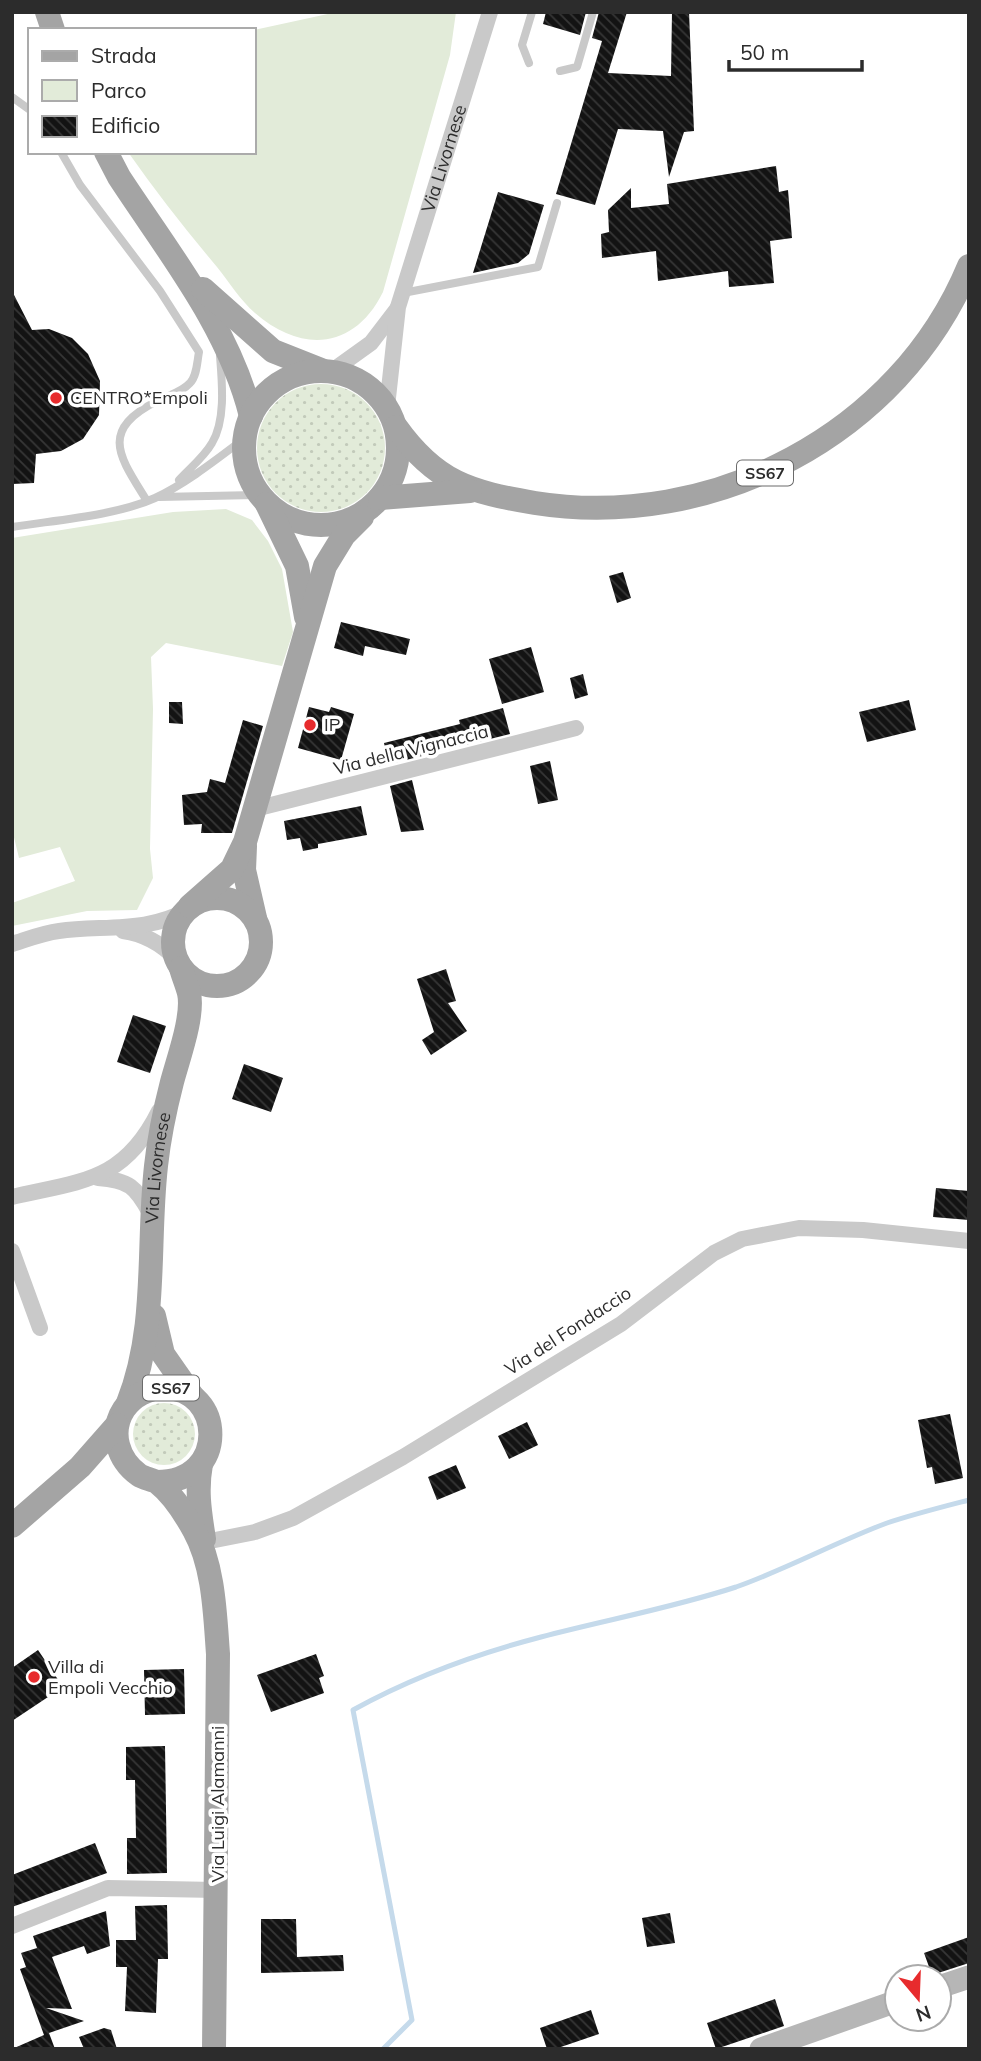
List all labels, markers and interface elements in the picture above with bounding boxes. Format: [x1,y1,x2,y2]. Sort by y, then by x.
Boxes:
legend [28,28,256,154]
scale bar [729,28,862,72]
text: 50 m [740,39,789,65]
text: Strada [91,42,157,68]
text: Parco [91,77,146,103]
street label: Via Livornese [416,102,471,215]
text: Edificio [91,112,160,138]
place label: CENTRO*Empoli [70,386,208,409]
marker: CENTRO*Empoli [48,390,64,406]
road number: SS67 [737,460,793,486]
place label: IP [324,713,340,736]
marker: IP [302,717,318,733]
street label: Via della Vignaccia [331,719,491,780]
street label: Via Livornese [140,1110,176,1224]
street label: Via del Fondaccio [500,1281,635,1380]
road number: SS67 [143,1376,199,1400]
place label: Villa di Empoli Vecchio [48,1655,173,1699]
marker: Villa di Empoli Vecchio [26,1669,42,1685]
street label: Via Luigi Alamanni [206,1726,229,1882]
north arrow [883,1963,953,2033]
text: N [913,2000,934,2028]

